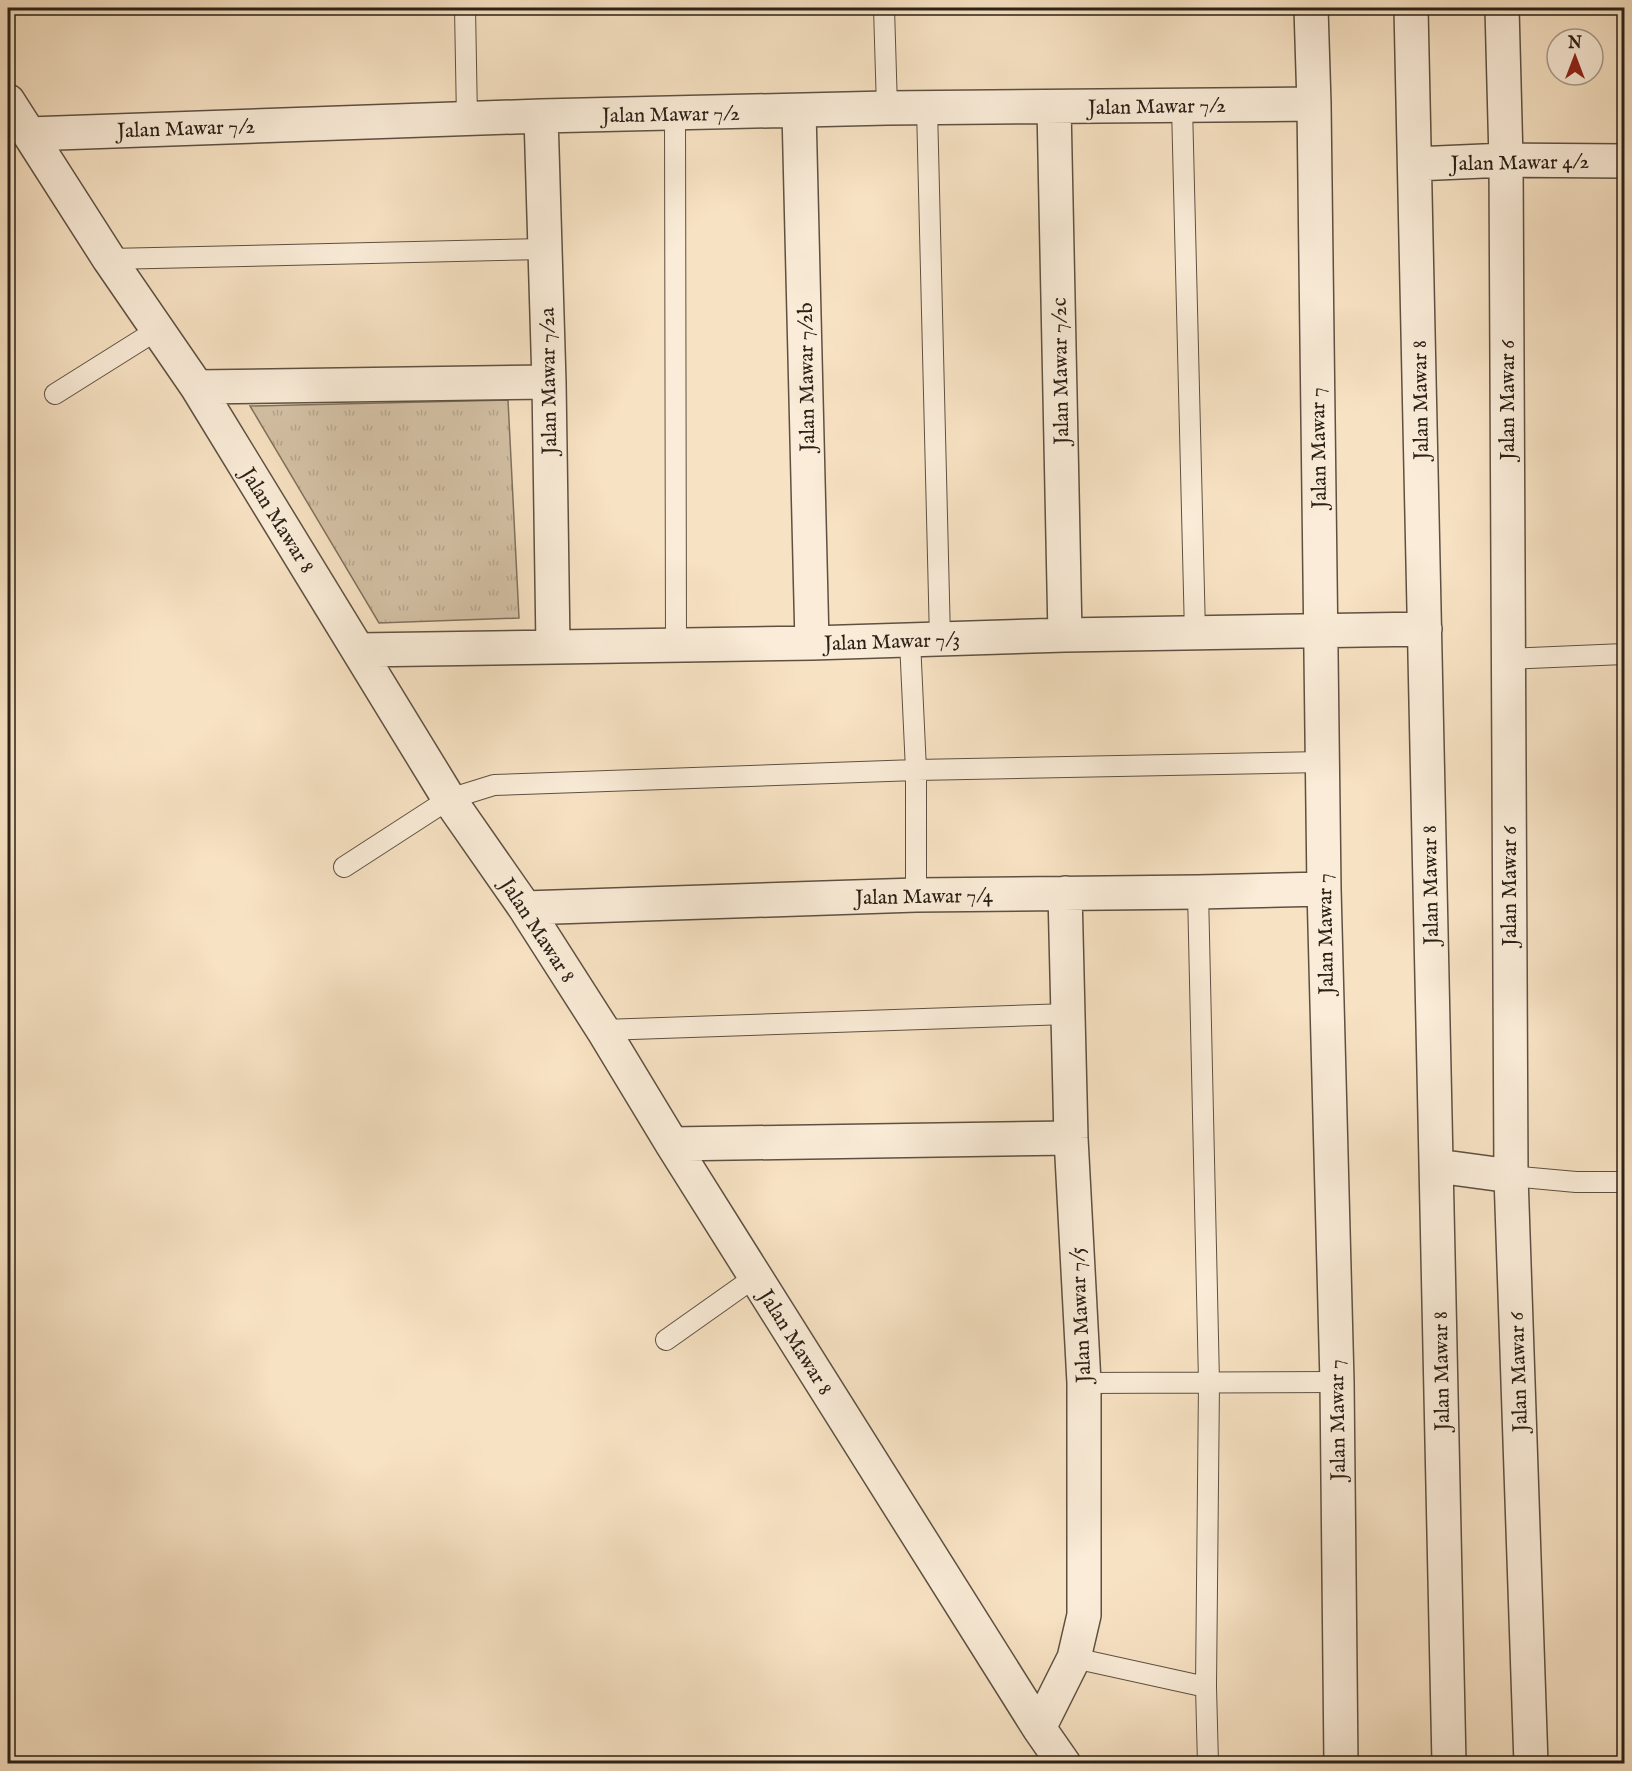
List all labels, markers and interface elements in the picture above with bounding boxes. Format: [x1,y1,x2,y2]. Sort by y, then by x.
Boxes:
north arrow [1545,27,1605,87]
text: N [1567,34,1582,54]
street label: Jalan Mawar 7/2 [1086,93,1226,122]
street label: Jalan Mawar 7/2 [600,101,740,130]
street label: Jalan Mawar 7/2 [115,114,256,145]
street label: Jalan Mawar 4/2 [1449,149,1590,178]
street label: Jalan Mawar 7/2c [1047,297,1076,447]
street label: Jalan Mawar 7/2b [793,302,822,454]
street label: Jalan Mawar 7/2a [535,306,564,457]
street label: Jalan Mawar 6 [1495,339,1522,462]
street label: Jalan Mawar 8 [1407,340,1436,462]
street label: Jalan Mawar 7 [1305,387,1334,511]
street label: Jalan Mawar 8 [233,461,320,579]
street label: Jalan Mawar 7/3 [822,627,961,658]
street label: Jalan Mawar 8 [1417,825,1446,947]
street label: Jalan Mawar 6 [1497,825,1524,948]
street label: Jalan Mawar 8 [492,872,581,988]
street label: Jalan Mawar 7 [1312,873,1341,997]
street label: Jalan Mawar 7/4 [853,883,994,912]
street label: Jalan Mawar 7/5 [1064,1246,1099,1386]
street label: Jalan Mawar 8 [751,1283,838,1401]
street label: Jalan Mawar 6 [1504,1310,1535,1435]
street label: Jalan Mawar 8 [1428,1311,1457,1433]
street label: Jalan Mawar 7 [1324,1359,1353,1483]

